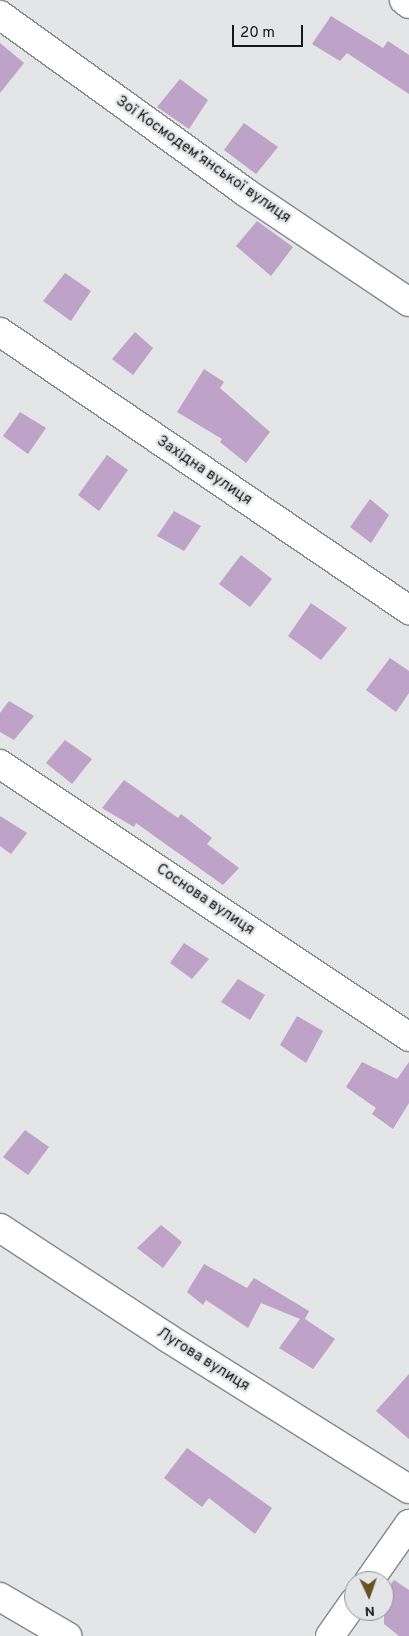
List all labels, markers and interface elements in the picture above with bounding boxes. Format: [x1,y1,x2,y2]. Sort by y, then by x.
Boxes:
scale bar [234,15,305,47]
text: 20 m [240,24,275,43]
street label: Зої Космодем’янської вулиця [112,93,294,227]
street label: Західна вулиця [153,432,255,510]
street label: Соснова вулиця [152,860,258,940]
street label: Лугова вулиця [153,1324,253,1396]
north arrow [344,1571,394,1621]
text: N [364,1602,375,1619]

